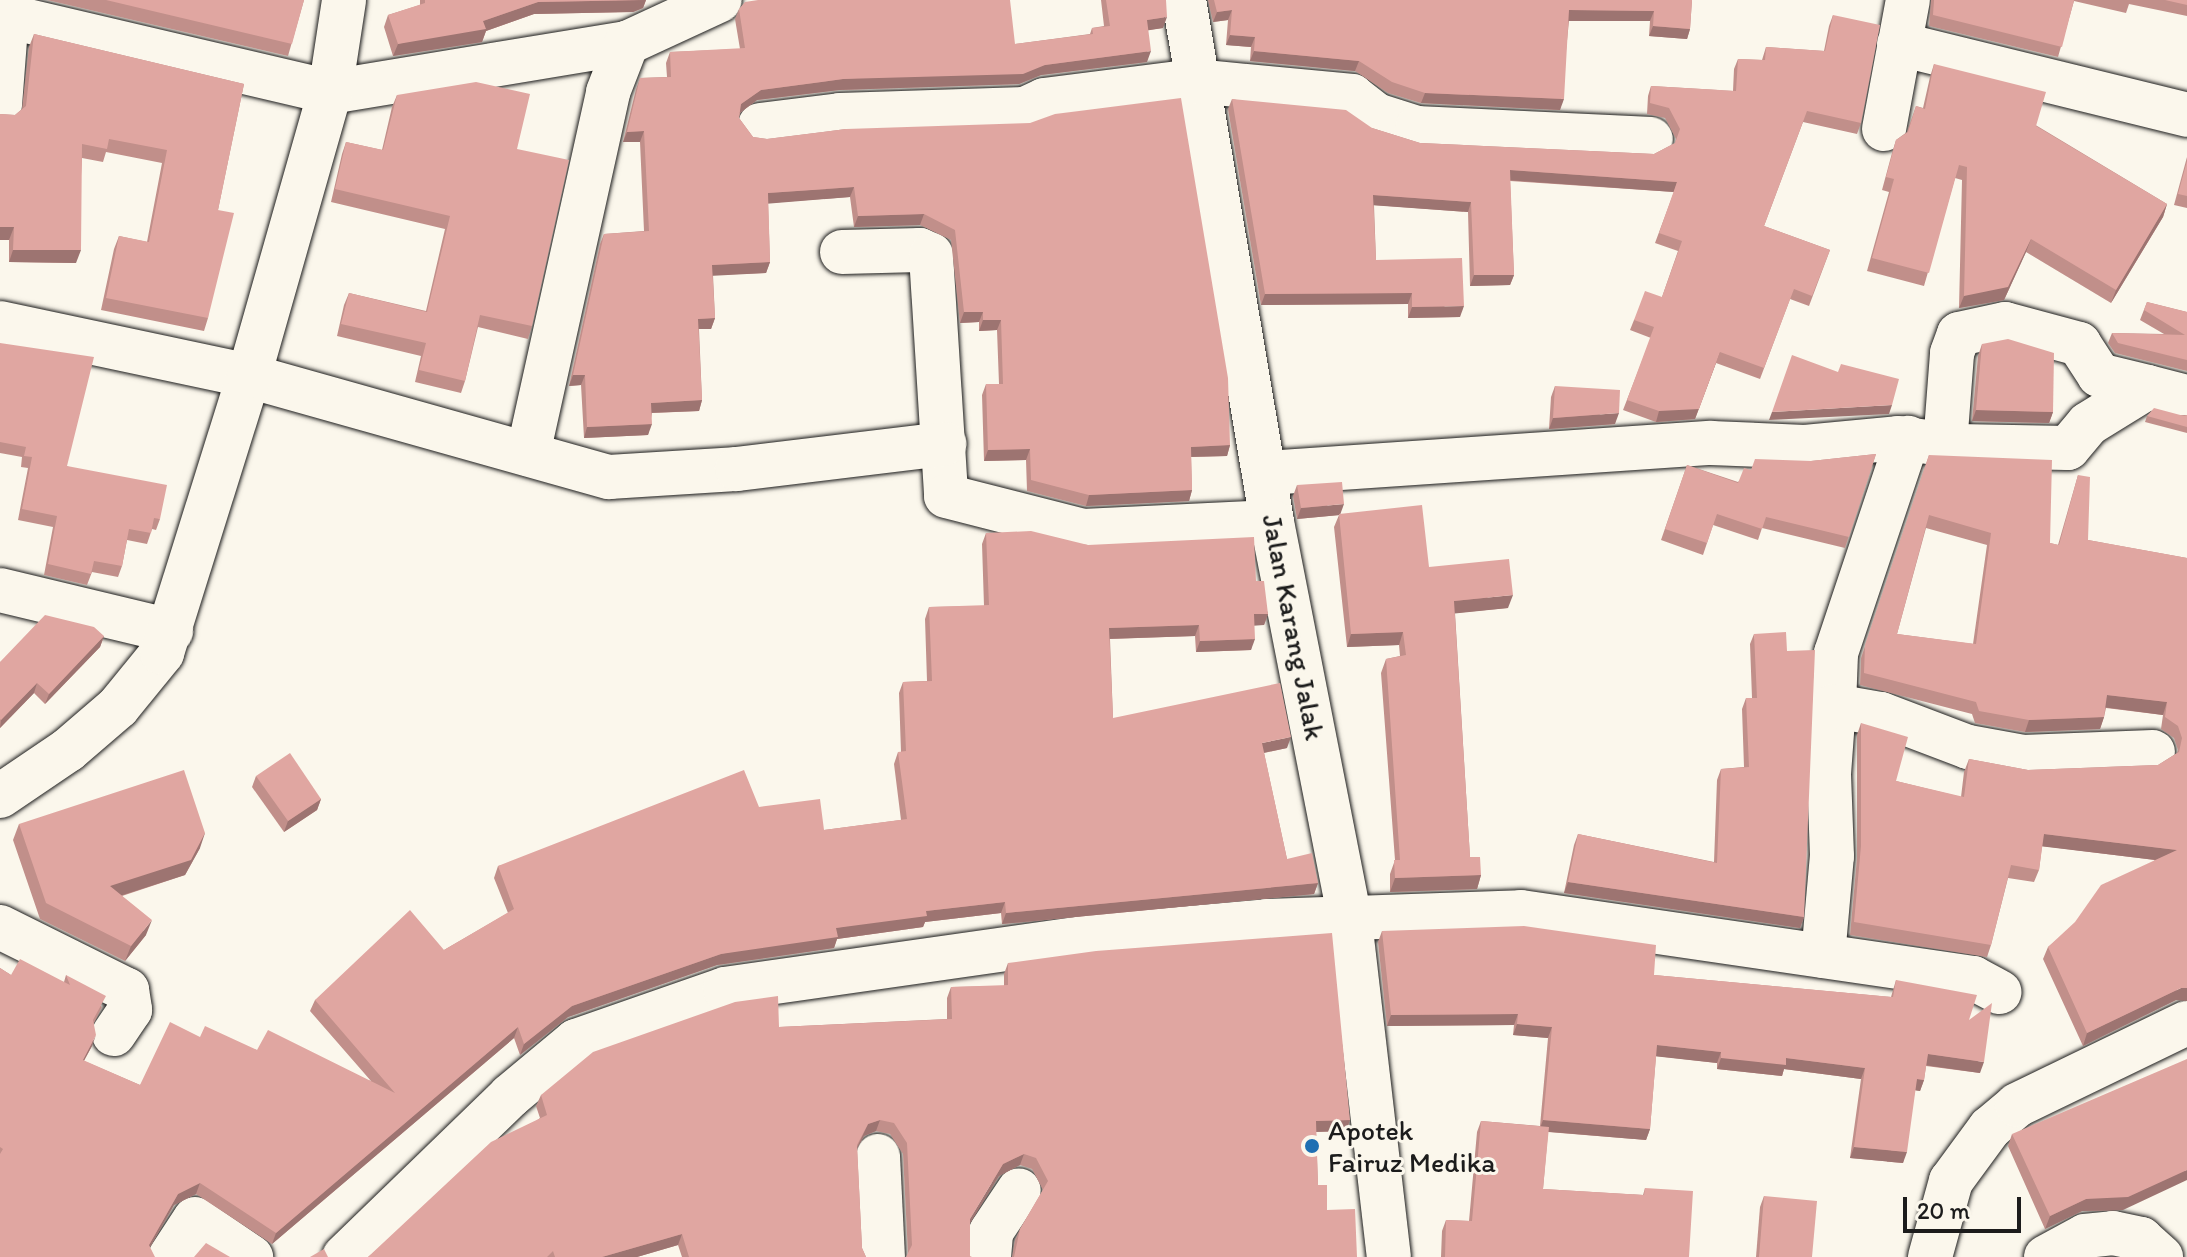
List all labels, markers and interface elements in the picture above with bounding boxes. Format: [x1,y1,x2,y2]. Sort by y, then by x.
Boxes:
street label: Jalan Karang Jalak [1256,512,1332,742]
place label: Apotek Fairuz Medika [1328,1113,1496,1179]
marker: Apotek Fairuz Medika [1303,1137,1321,1155]
scale bar [1907,1181,2025,1231]
text: 20 m [1917,1196,1970,1225]

